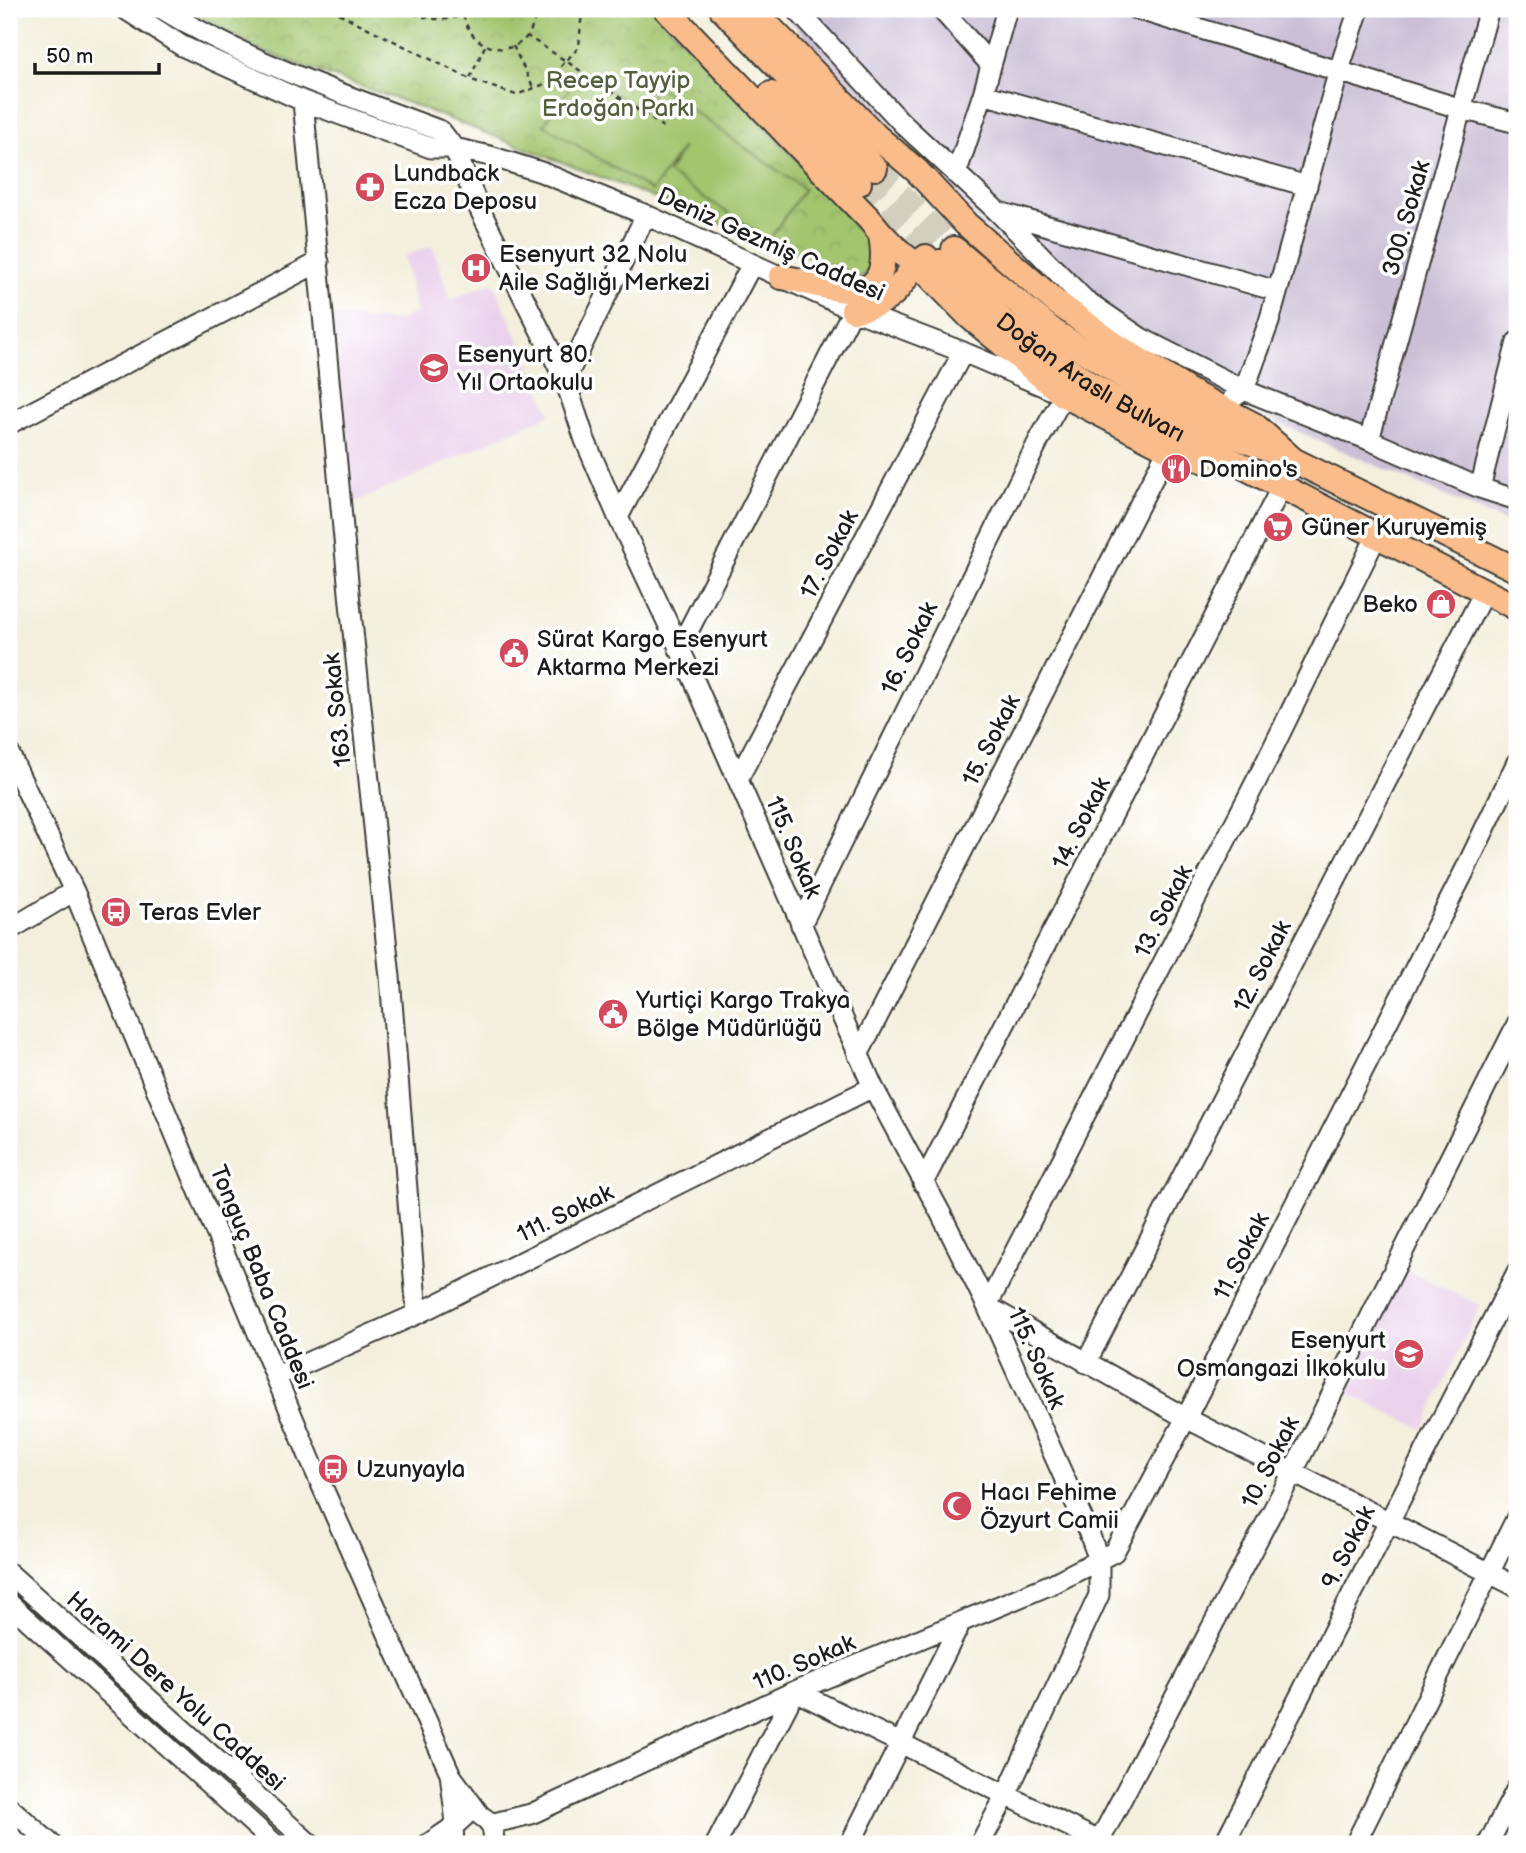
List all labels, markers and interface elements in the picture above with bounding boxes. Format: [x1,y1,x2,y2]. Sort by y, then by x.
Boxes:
scale bar [35,32,159,76]
text: 50 m [46,44,93,69]
park label: Recep Tayyip Erdoğan Parkı [542,66,694,123]
street label: 300. Sokak [1376,157,1437,279]
place label: Lundback Ecza Deposu [393,159,537,216]
pharmacy icon: Lundback Ecza Deposu [353,170,387,204]
street label: Deniz Gezmiş Caddesi [653,181,889,308]
place label: Esenyurt 32 Nolu Aile Sağlığı Merkezi [499,240,710,297]
hospital icon: Esenyurt 32 Nolu Aile Sağlığı Merkezi [459,251,493,285]
street label: Doğan Araslı Bulvarı [990,307,1190,449]
place label: Esenyurt 80. Yıl Ortaokulu [456,340,593,397]
school or university icon: Esenyurt 80. Yıl Ortaokulu [417,351,451,385]
restaurant icon: Domino's [1159,452,1193,486]
place label: Domino's [1199,455,1298,484]
street label: 17. Sokak [794,505,865,604]
supermarket icon: Güner Kuruyemiş [1261,510,1295,544]
place label: Güner Kuruyemiş [1301,513,1487,542]
shop icon: Beko [1424,587,1458,621]
place label: Beko [1362,590,1418,619]
street label: 16. Sokak [875,597,944,699]
place label: Sürat Kargo Esenyurt Aktarma Merkezi [537,625,768,682]
public building icon: Sürat Kargo Esenyurt Aktarma Merkezi [497,636,531,670]
street label: 163. Sokak [317,651,358,768]
street label: 15. Sokak [956,690,1027,791]
street label: 14. Sokak [1046,772,1117,874]
street label: 115. Sokak [759,792,828,903]
street label: 13. Sokak [1128,860,1199,962]
bus stop icon: Teras Evler [99,895,133,929]
place label: Teras Evler [139,898,261,927]
street label: 12. Sokak [1227,915,1298,1017]
place label: Yurtiçi Kargo Trakya Bölge Müdürlüğü [635,986,850,1043]
public building icon: Yurtiçi Kargo Trakya Bölge Müdürlüğü [596,997,630,1031]
street label: Tonguç Baba Caddesi [203,1161,320,1393]
street label: 111. Sokak [512,1178,618,1249]
street label: 11. Sokak [1207,1208,1276,1305]
street label: 115. Sokak [1001,1303,1072,1414]
place label: Esenyurt Osmangazi İlkokulu [1177,1326,1387,1383]
school or university icon: Esenyurt Osmangazi İlkokulu [1392,1337,1426,1371]
street label: 10. Sokak [1235,1411,1306,1513]
bus stop icon: Uzunyayla [316,1452,350,1486]
place label: Uzunyayla [356,1455,465,1484]
place label: Hacı Fehime Özyurt Camii [980,1478,1119,1535]
mosque icon: Hacı Fehime Özyurt Camii [940,1489,974,1523]
street label: 9. Sokak [1315,1501,1382,1594]
street label: Harami Dere Yolu Caddesi [60,1585,291,1797]
street label: 110. Sokak [749,1628,860,1697]

